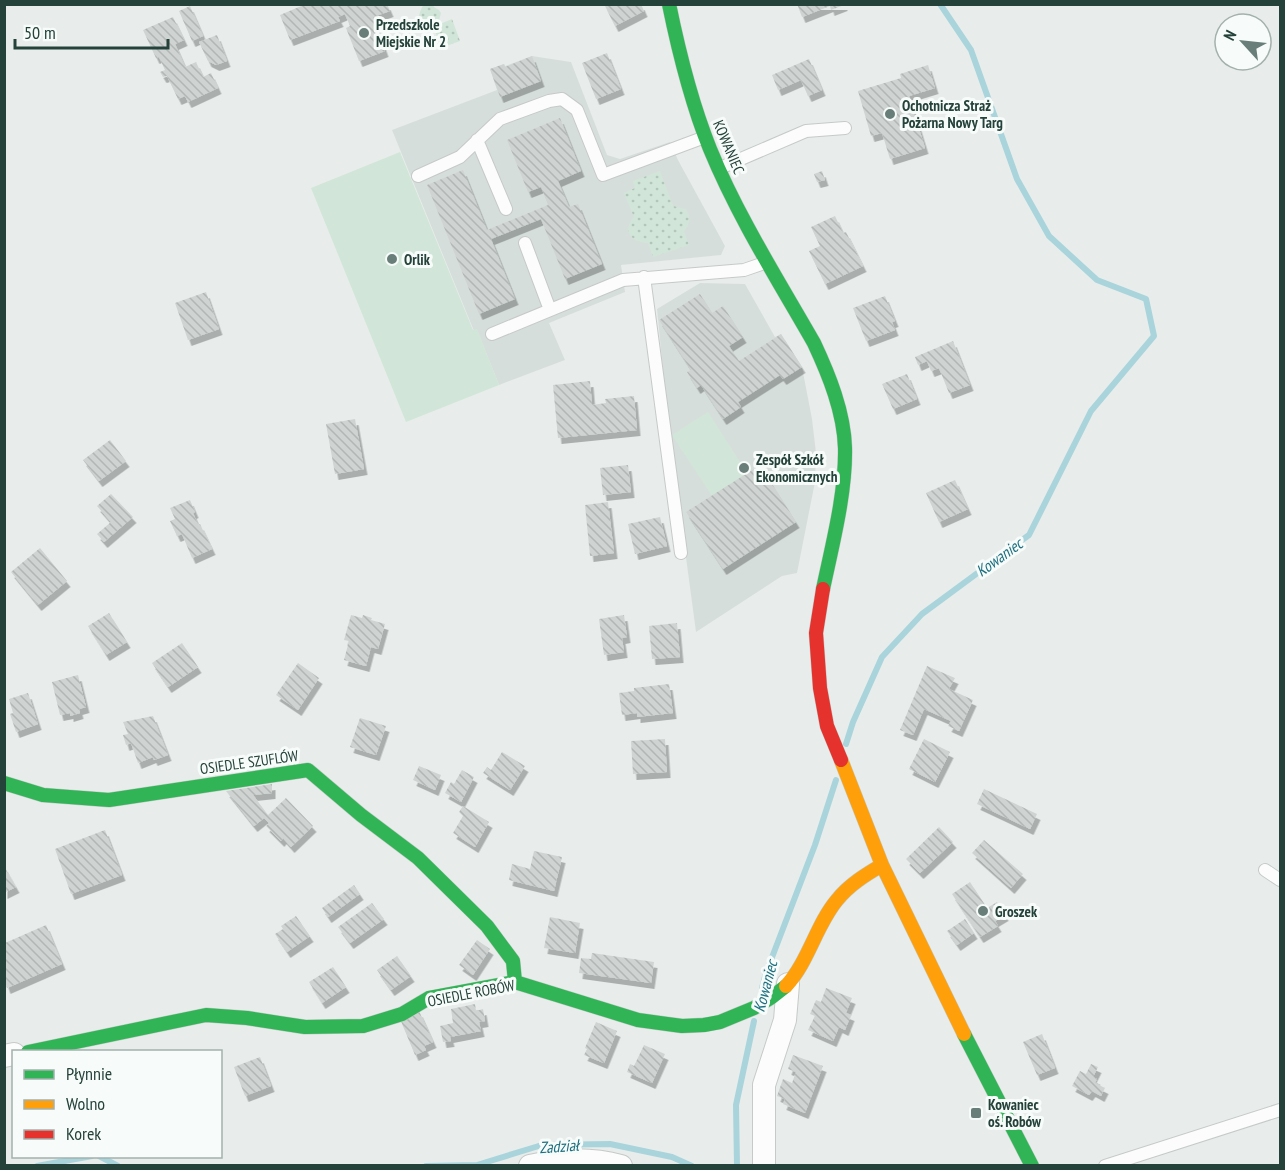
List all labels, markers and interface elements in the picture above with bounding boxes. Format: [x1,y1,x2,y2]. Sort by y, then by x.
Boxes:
scale bar [15,12,168,50]
north arrow [1213,12,1273,72]
place label: Przedszkole Miejskie Nr 2 [376,15,446,51]
text: 50 m [24,21,56,44]
marker: Przedszkole Miejskie Nr 2 [357,26,371,40]
text: N [1219,27,1241,44]
place label: Ochotnicza Straż Pożarna Nowy Targ [902,96,1003,132]
marker: Ochotnicza Straż Pożarna Nowy Targ [883,107,897,121]
street label: KOWANIEC [709,117,749,177]
place label: Orlik [404,250,431,269]
marker: Orlik [385,252,399,266]
place label: Zespół Szkół Ekonomicznych [756,450,838,486]
marker: Zespół Szkół Ekonomicznych [737,461,751,475]
water label: Kowaniec [972,532,1028,581]
street label: OSIEDLE SZUFLÓW [199,746,299,778]
place label: Groszek [995,902,1038,921]
marker: Groszek [976,904,990,918]
water label: Kowaniec [749,956,782,1014]
street label: OSIEDLE ROBÓW [426,975,516,1011]
legend [12,1050,222,1158]
text: Płynnie [66,1062,112,1085]
text: Wolno [66,1092,105,1115]
place label: Kowaniec oś. Robów [988,1095,1042,1131]
marker: Kowaniec oś. Robów [969,1106,983,1120]
text: Korek [66,1122,101,1145]
water label: Zadział [539,1134,582,1157]

